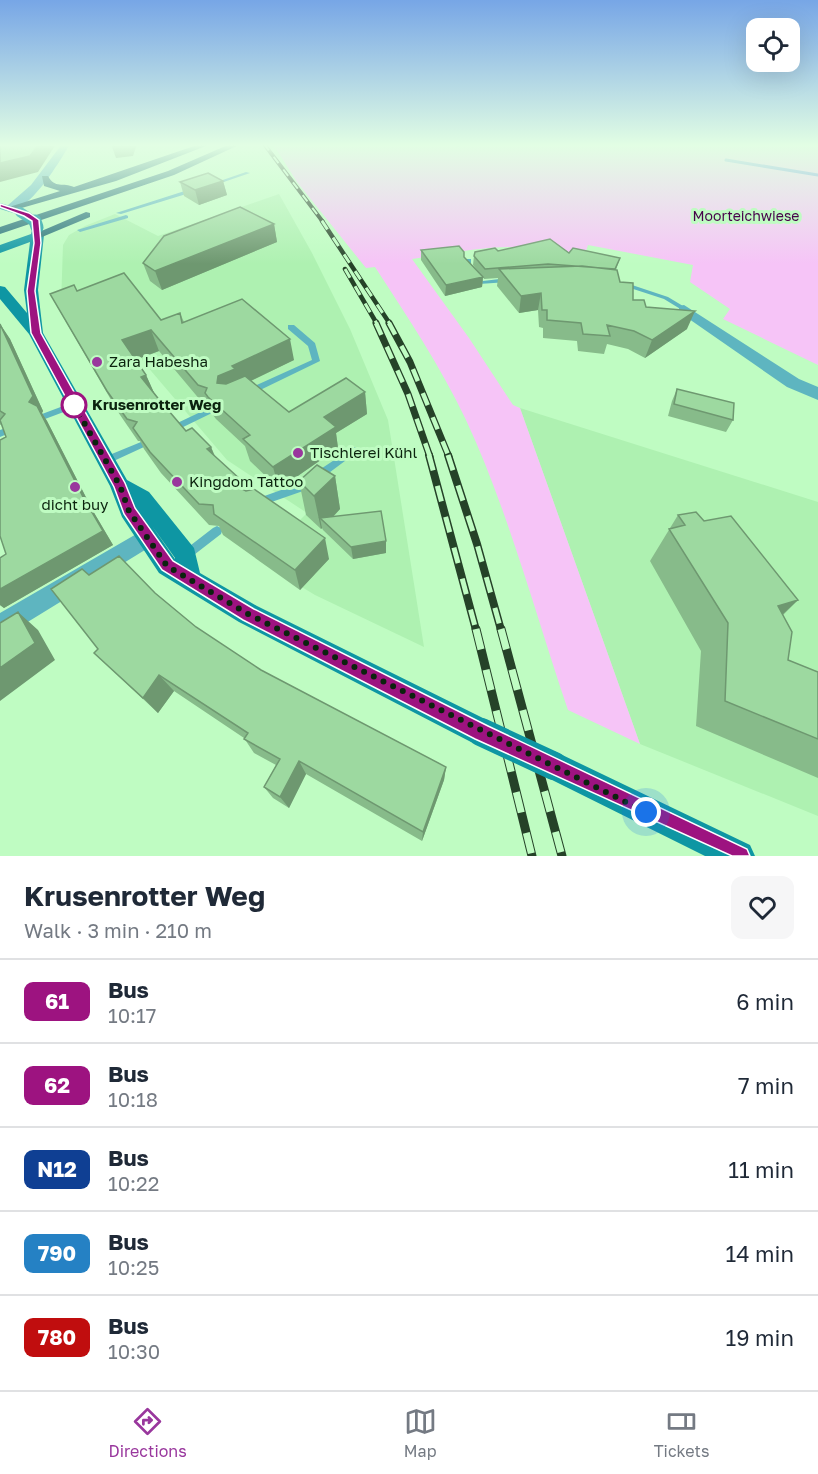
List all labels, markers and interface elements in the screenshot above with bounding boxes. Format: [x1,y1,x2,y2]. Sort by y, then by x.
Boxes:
map controls [746,18,800,72]
button: locate [746,18,800,72]
park label: Moorteichwiese [693,207,799,224]
place label: Zara Habesha [109,352,208,370]
marker: Zara Habesha [90,355,104,369]
marker: Krusenrotter Weg [61,392,87,418]
place label: Krusenrotter Weg [92,395,221,413]
place label: Tischlerei Kühl [310,443,418,461]
marker: Tischlerei Kühl [291,446,305,460]
place label: Kingdom Tattoo [189,472,303,490]
marker: Kingdom Tattoo [170,475,184,489]
marker: dicht buy [68,480,82,494]
place label: dicht buy [42,495,109,513]
your location [631,797,661,827]
button: heart [731,876,794,939]
text: Krusenrotter Weg [24,879,265,912]
text: Walk · 3 min · 210 m [24,918,212,942]
text: Bus [108,976,149,1003]
text: 61 [45,988,69,1014]
text: 6 min [736,988,794,1015]
text: 10:17 [108,1003,156,1027]
text: Bus [108,1060,149,1087]
text: 62 [44,1072,70,1098]
text: 7 min [738,1072,794,1099]
text: 10:18 [108,1087,158,1111]
text: Bus [108,1144,149,1171]
text: N12 [37,1156,77,1182]
text: 11 min [728,1156,794,1183]
text: 10:22 [108,1171,159,1195]
text: Bus [108,1228,149,1255]
text: 790 [38,1240,76,1266]
text: 14 min [726,1240,794,1267]
text: 10:25 [108,1255,159,1279]
text: Bus [108,1312,149,1339]
text: 780 [38,1324,76,1350]
text: 19 min [726,1324,794,1351]
text: 10:30 [108,1339,160,1363]
tab: Directions [109,1405,187,1461]
tab: Map [404,1405,437,1461]
tab: Tickets [654,1405,710,1461]

